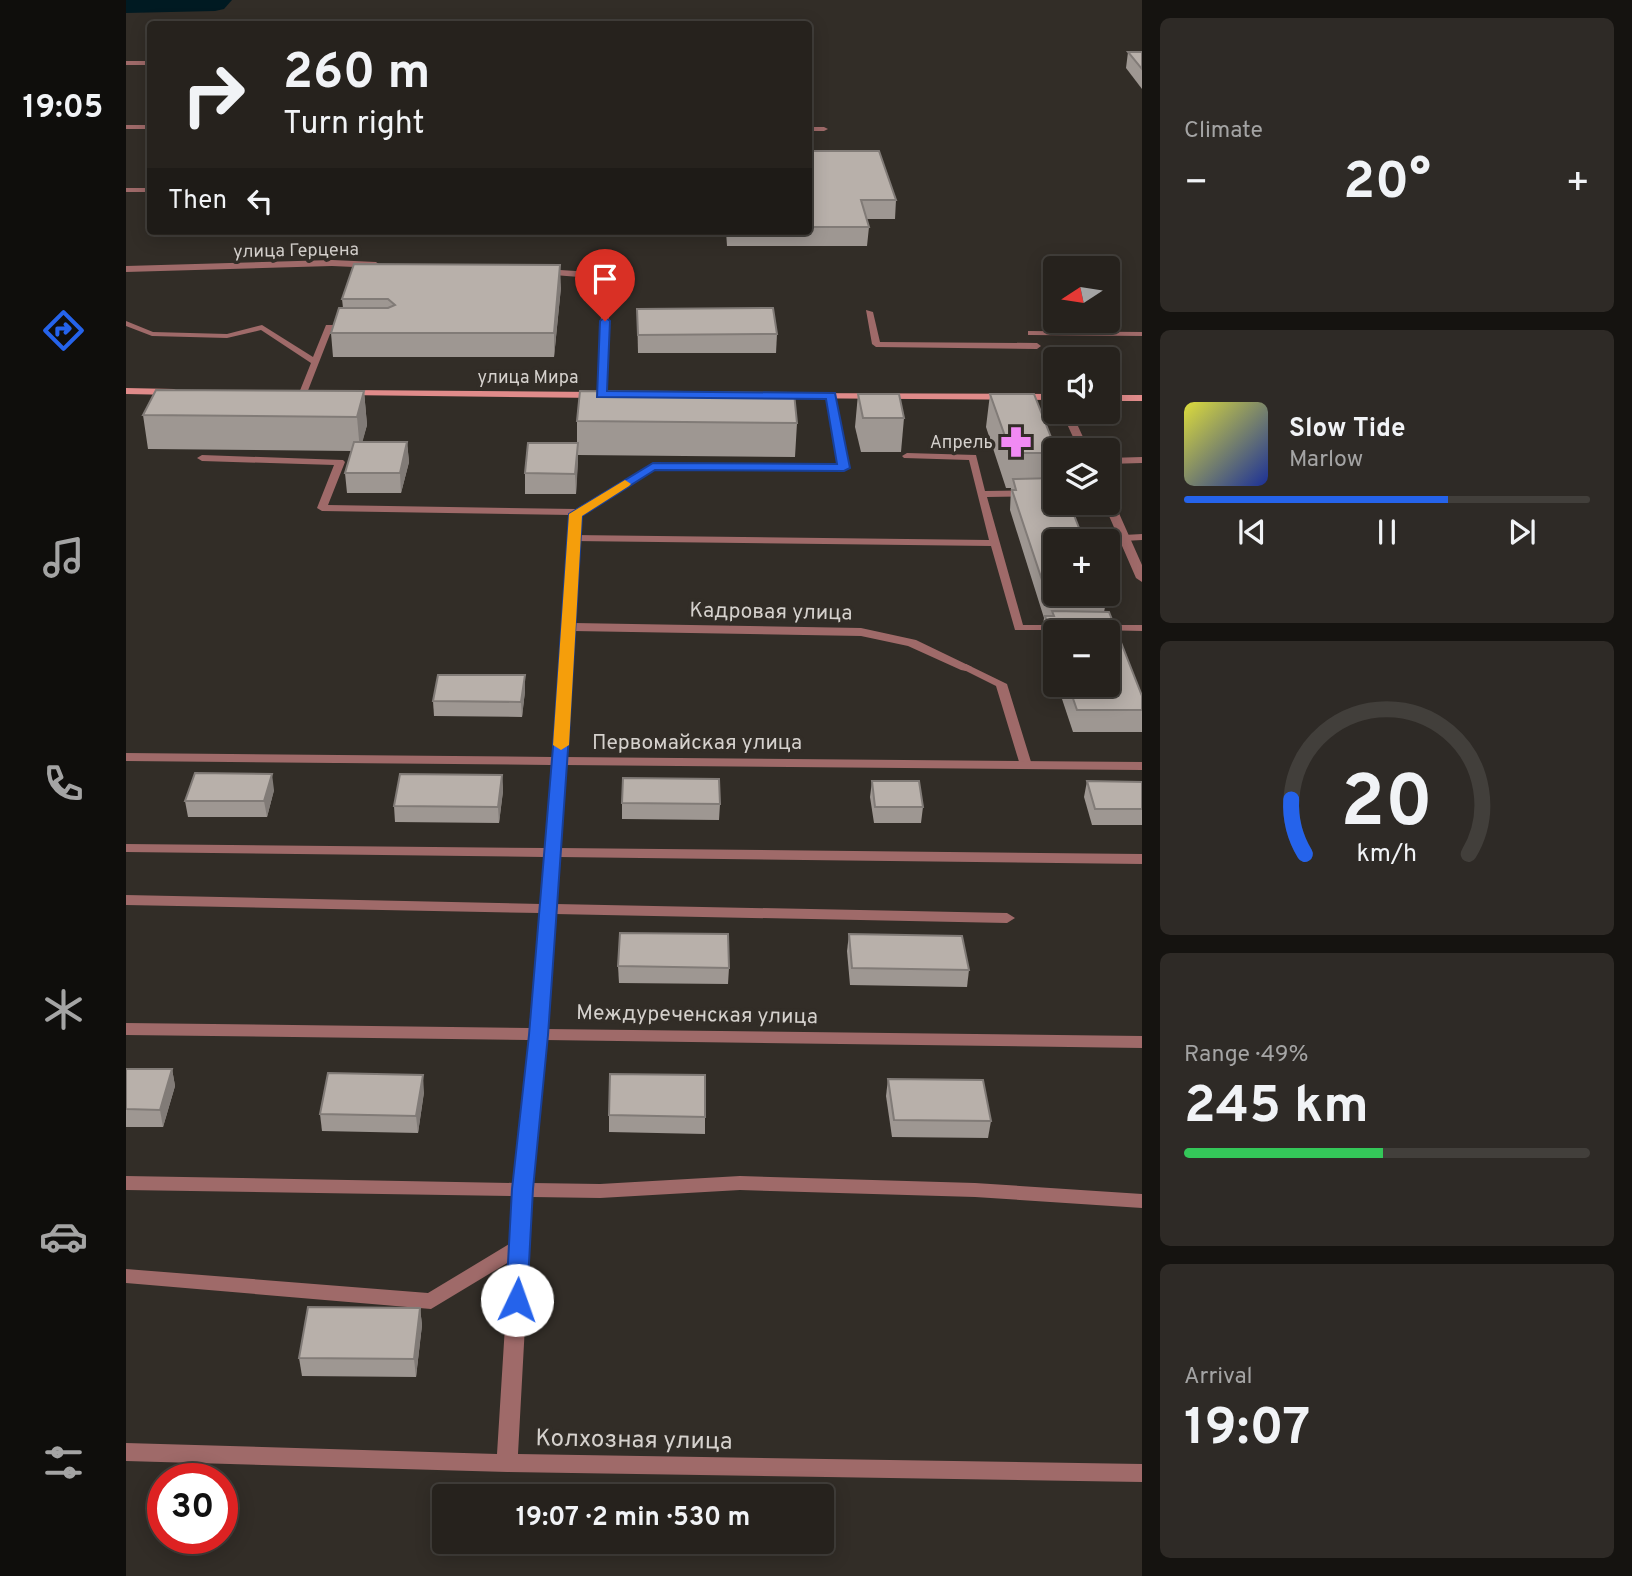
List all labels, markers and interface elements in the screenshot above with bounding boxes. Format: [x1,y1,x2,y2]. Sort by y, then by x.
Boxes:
text: 260 m [283,44,430,106]
icon: right [168,49,259,140]
text: 19:05 [23,89,103,129]
text: Turn right [283,105,425,145]
text: Climate [1184,117,1263,146]
text: 20° [1343,151,1431,217]
text: − [1184,160,1209,209]
text: + [1565,160,1590,209]
icon: left [241,182,279,220]
text: Then [168,185,227,218]
street label: улица Герцена [233,239,359,264]
pin [575,249,635,321]
north arrow [1043,256,1120,332]
map controls [1043,256,1120,697]
icon: arrive [586,260,624,298]
icon: directions [39,306,88,355]
button: sound [1043,347,1120,424]
street label: улица Мира [478,367,578,390]
text: Slow Tide [1289,413,1406,446]
pharmacy icon: Апрель [999,425,1033,459]
place label: Апрель [930,432,993,455]
button: layers [1043,438,1120,515]
text: Marlow [1289,446,1363,475]
icon: previous [1233,513,1271,551]
icon: pause [1368,513,1406,551]
icon: next [1503,513,1541,551]
button: + [1043,529,1120,606]
icon: music [39,533,88,582]
street label: Кадровая улица [689,598,853,627]
button: − [1043,620,1120,697]
street label: Первомайская улица [592,730,802,757]
icon: phone [39,759,88,808]
text: 20 [1341,760,1433,852]
text: km/h [1357,839,1417,871]
icon: climate [39,985,88,1034]
street label: Междуреченская улица [576,1000,818,1031]
text: Range · 49% [1184,1041,1308,1070]
text: 245 km [1184,1075,1369,1141]
icon: car [39,1212,88,1261]
position arrow [480,1263,554,1337]
text: Arrival [1184,1363,1253,1392]
text: 19:07 [1184,1397,1310,1463]
street label: Колхозная улица [535,1424,733,1458]
icon: filters [39,1438,88,1487]
speed limit sign: 30 [147,1463,238,1554]
text: 19:07 · 2 min · 530 m [516,1502,750,1535]

